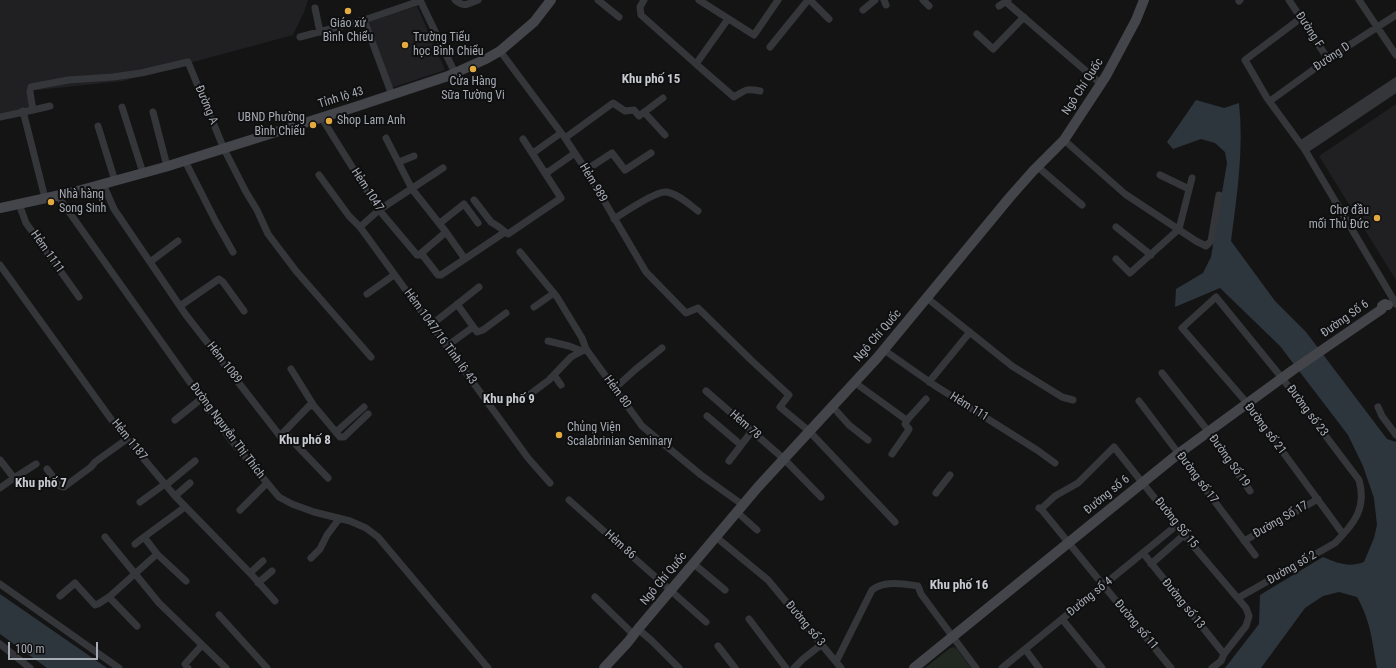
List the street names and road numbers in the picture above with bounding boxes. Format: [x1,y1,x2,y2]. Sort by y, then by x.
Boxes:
street label: Đường F [1292,9,1326,51]
street label: Đường D [1311,40,1353,74]
street label: Ngô Chí Quốc [1059,56,1107,118]
street label: Đường A [191,83,221,127]
street label: Tỉnh lộ 43 [317,84,365,112]
street label: Hẻm 989 [576,161,610,205]
street label: Hẻm 1047 [348,166,386,214]
street label: Hẻm 1111 [27,228,67,276]
street label: Hẻm 1047/16 Tỉnh lộ 43 [401,286,479,388]
street label: Đường Số 6 [1318,297,1372,341]
street label: Ngô Chí Quốc [851,307,905,365]
street label: Hẻm 1089 [203,339,245,387]
street label: Hẻm 80 [600,373,634,411]
street label: Đường Nguyễn Thị Thích [186,380,268,482]
street label: Đường số 23 [1283,383,1331,439]
street label: Hẻm 111 [947,390,991,424]
street label: Đường số 21 [1241,401,1289,457]
street label: Hẻm 78 [726,408,764,442]
street label: Hẻm 1187 [108,417,150,463]
street label: Đường Số 19 [1205,432,1253,490]
street label: Đường số 17 [1173,450,1221,506]
street label: Đường số 6 [1081,472,1133,518]
street label: Đường Số 15 [1151,495,1201,551]
street label: Đường Số 17 [1251,499,1311,541]
street label: Hẻm 86 [602,527,638,563]
street label: Đường số 2 [1265,548,1319,588]
street label: Ngô Chí Quốc [638,550,690,608]
street label: Đường số 4 [1064,574,1116,620]
street label: Đường số 13 [1158,576,1208,632]
street label: Đường số 11 [1111,597,1161,653]
street label: Đường số 3 [782,599,828,649]

